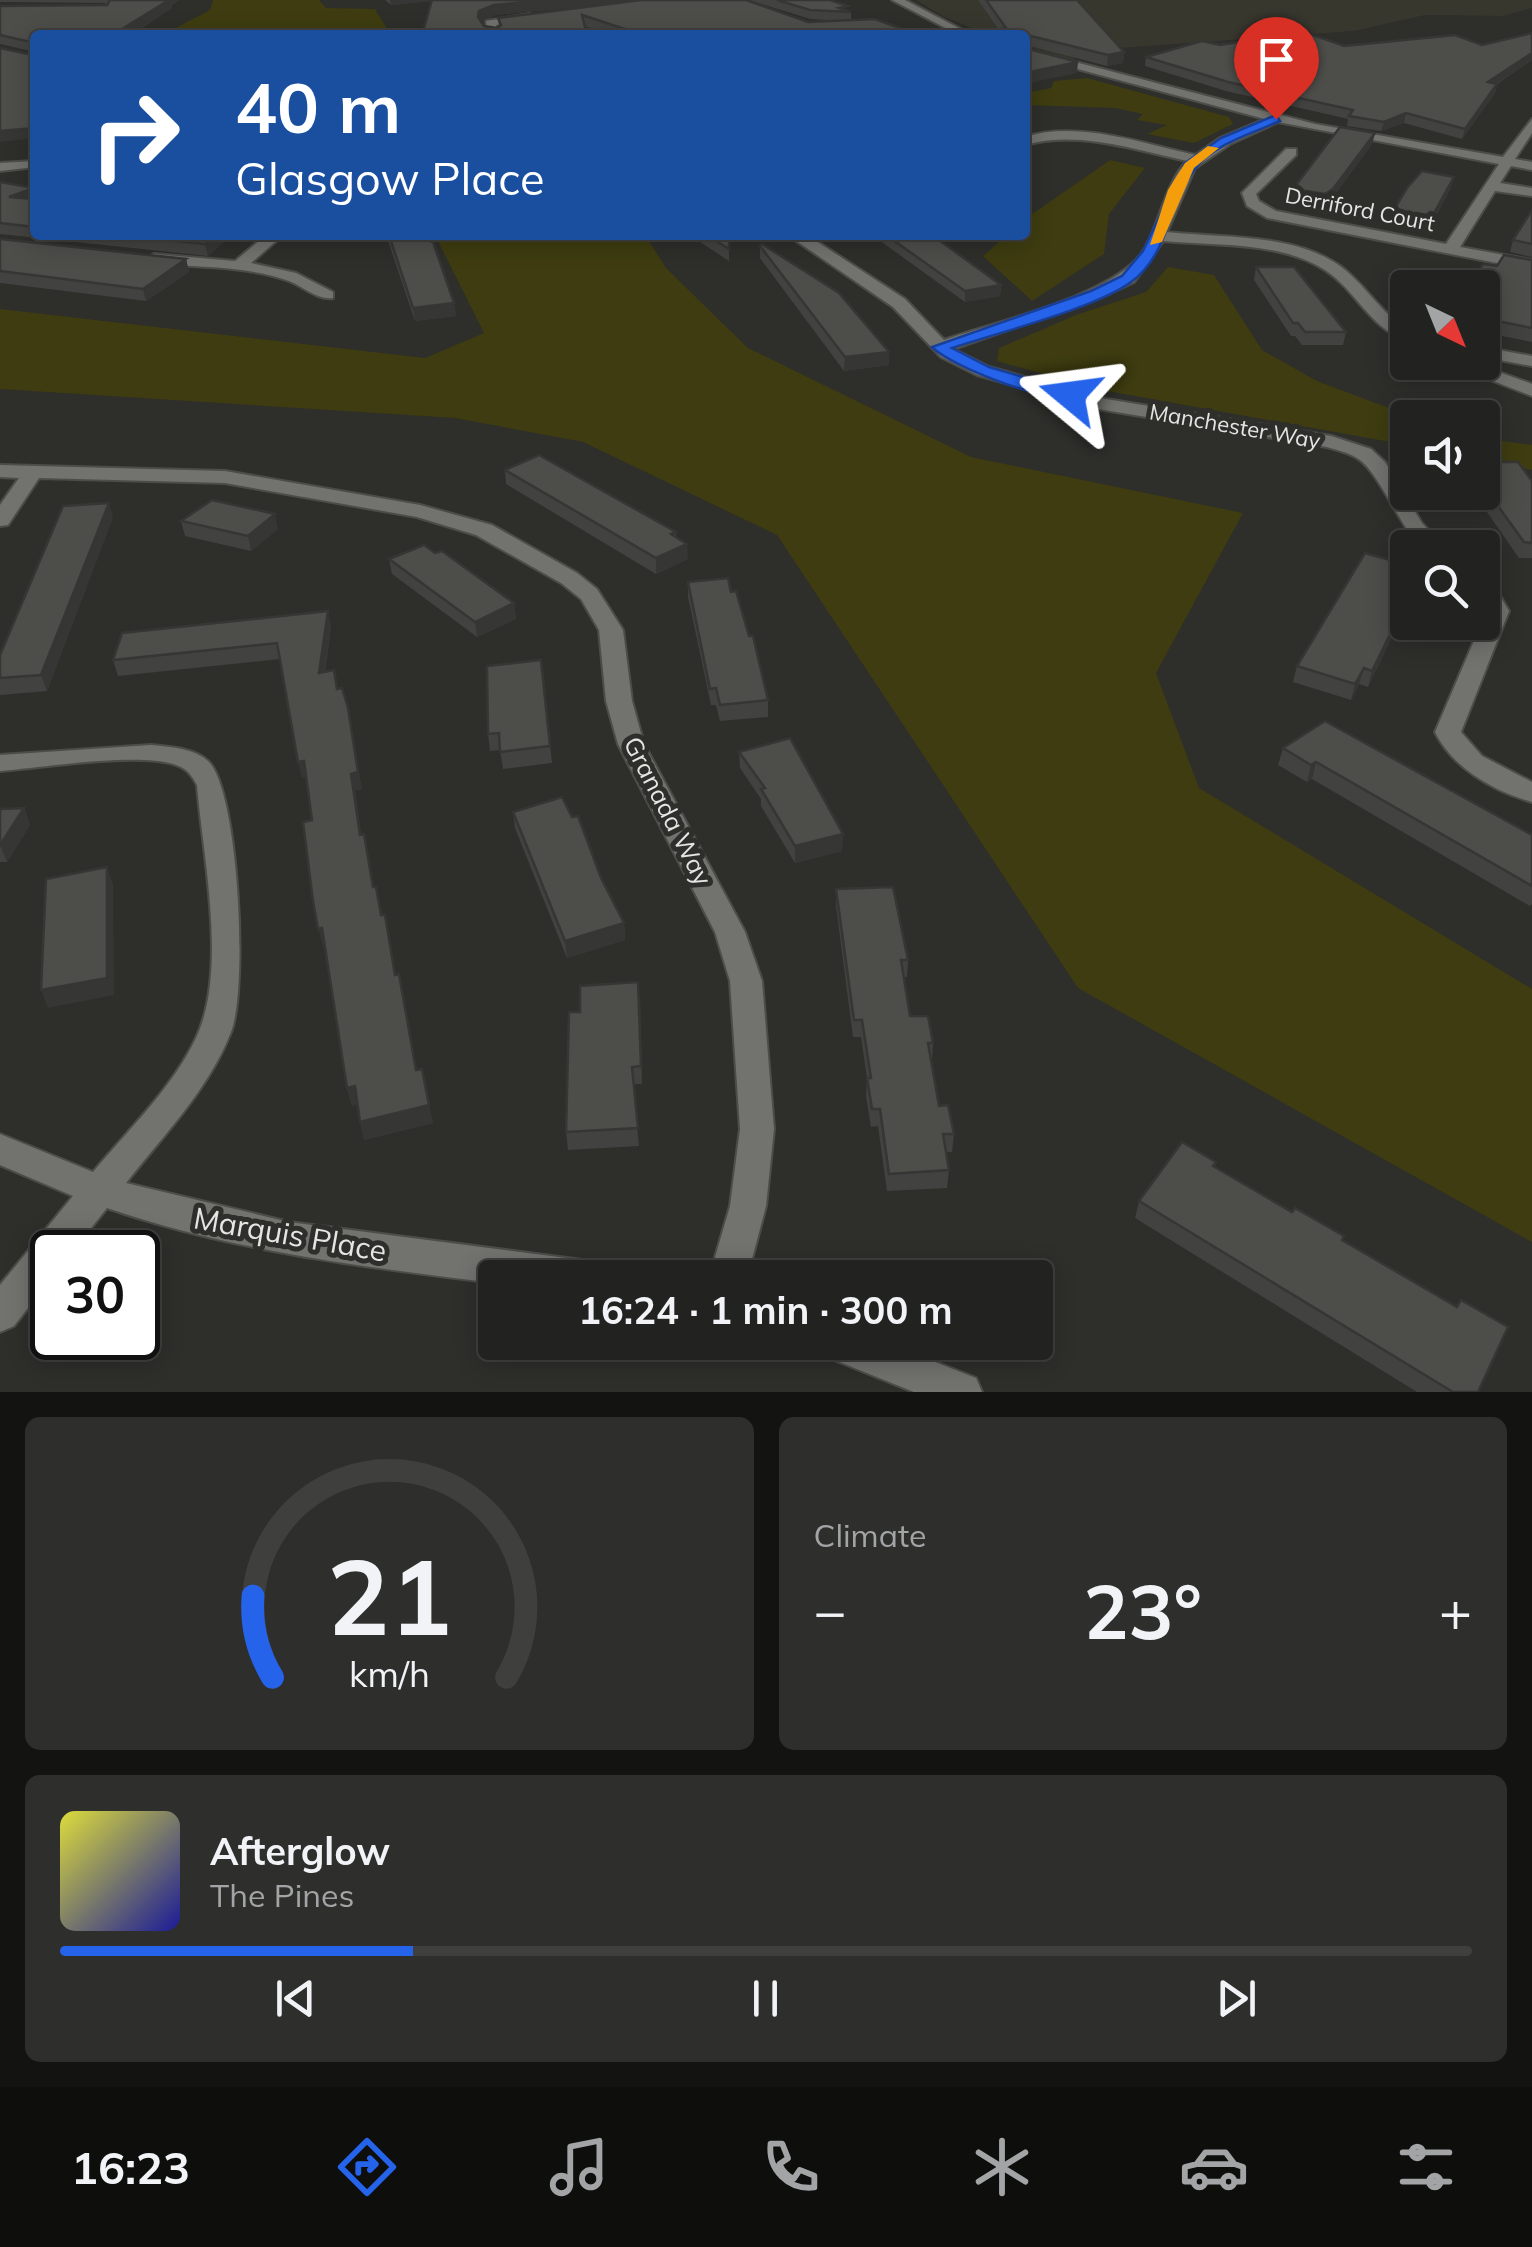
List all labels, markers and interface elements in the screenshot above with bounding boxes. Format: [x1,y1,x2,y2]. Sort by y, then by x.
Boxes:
pin [1234,17,1319,120]
icon: arrive [1249,32,1304,87]
text: 40 m [235,63,401,151]
icon: right [70,70,200,200]
text: Glasgow Place [235,150,545,206]
street label: Derriford Court [1283,181,1438,237]
north arrow [1390,270,1500,380]
map controls [1390,270,1500,640]
position arrow [1018,343,1122,447]
street label: Manchester Way [1147,397,1323,455]
button: sound [1390,400,1500,510]
button: search [1390,530,1500,640]
street label: Granada Way [618,731,719,890]
street label: Marquis Place [191,1198,390,1270]
speed limit sign: 30 [30,1230,160,1360]
text: 16:24 · 1 min · 300 m [578,1286,953,1334]
text: Climate [814,1515,926,1555]
text: 21 [327,1530,452,1661]
text: 23° [1084,1564,1202,1658]
text: − [814,1576,847,1645]
text: + [1439,1576,1472,1645]
text: km/h [349,1651,430,1696]
text: Afterglow [210,1827,390,1875]
text: The Pines [210,1875,354,1915]
icon: previous [268,1971,323,2026]
icon: pause [738,1971,793,2026]
icon: next [1209,1971,1264,2026]
icon: directions [332,2132,402,2202]
icon: music [544,2132,614,2202]
icon: phone [756,2132,826,2202]
icon: climate [967,2132,1037,2202]
icon: car [1179,2132,1249,2202]
icon: filters [1391,2132,1461,2202]
text: 16:23 [71,2139,190,2195]

